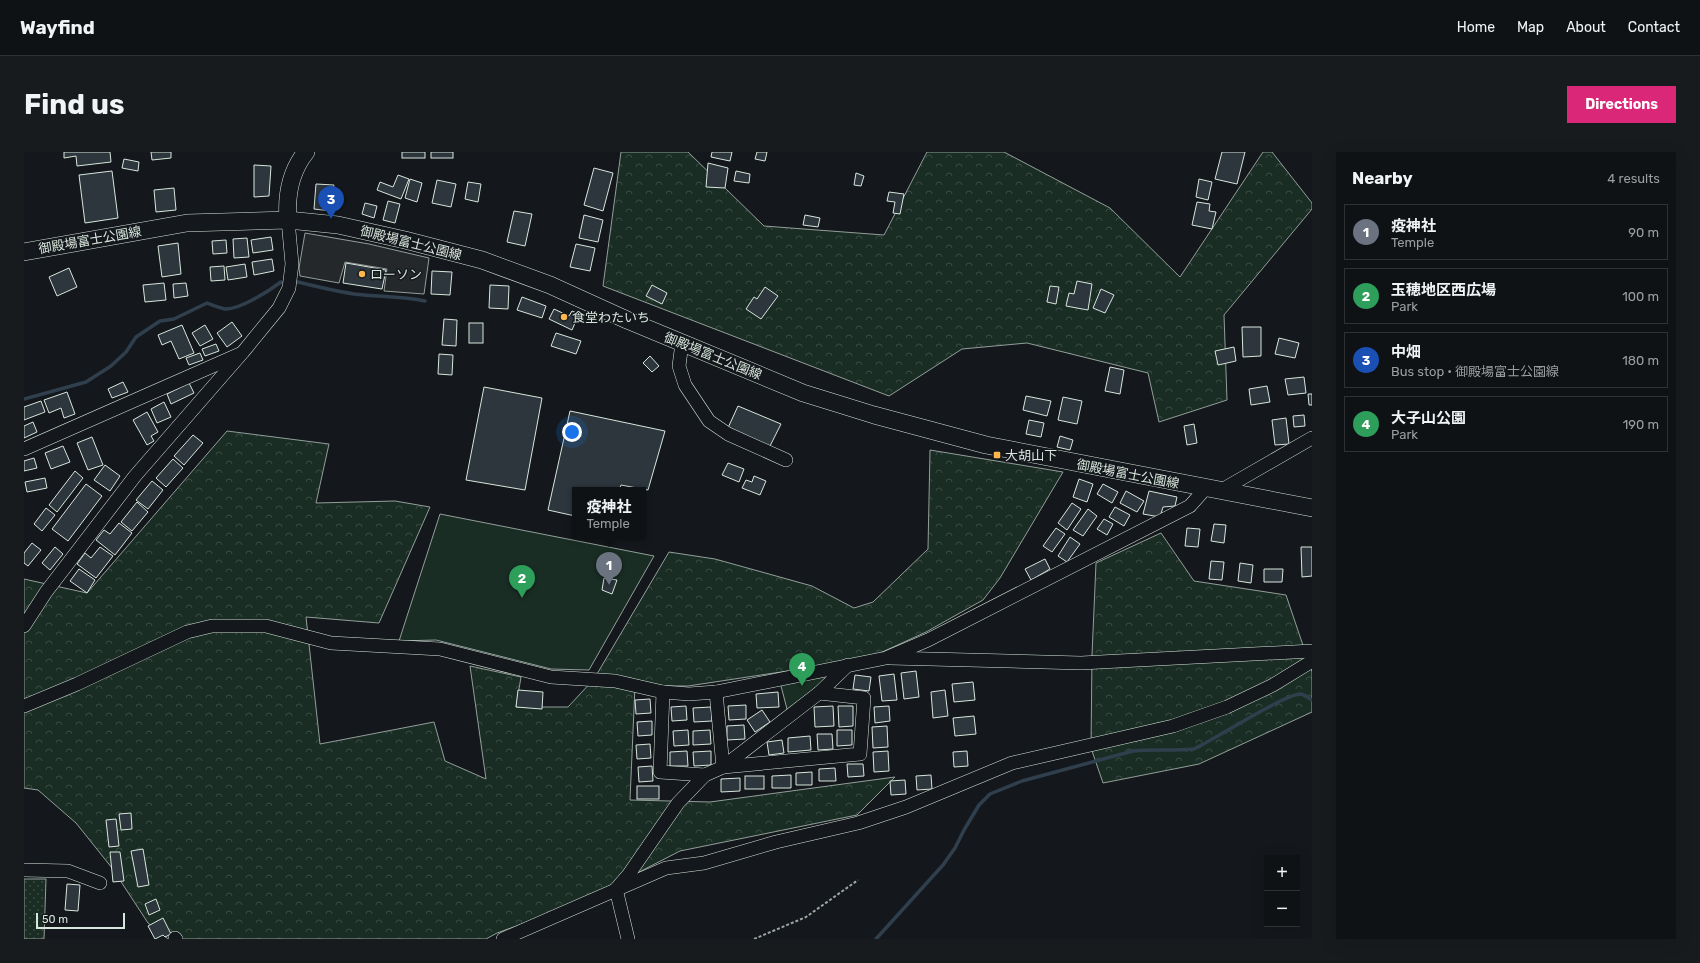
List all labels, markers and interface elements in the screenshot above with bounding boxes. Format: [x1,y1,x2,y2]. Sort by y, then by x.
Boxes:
text: Wayfind [20,16,95,39]
text: Home [1457,19,1495,36]
text: Map [1517,19,1544,36]
text: About [1566,19,1606,36]
text: Contact [1628,19,1680,36]
button: Directions [1567,86,1676,123]
text: Find us [24,88,124,121]
text: Nearby [1352,168,1413,188]
text: 4 results [1607,171,1660,186]
pin: 3 [318,186,344,219]
text: 疫神社 [1391,217,1436,235]
street label: 御殿場富士公園線 [359,223,463,263]
street label: 御殿場富士公園線 [37,224,143,256]
text: 1 [1363,225,1369,240]
text: 90 m [1628,225,1659,240]
text: Temple [1391,235,1434,250]
place label: ローソン [370,267,422,282]
marker: ローソン [357,269,367,279]
text: 玉穂地区西広場 [1391,281,1496,299]
text: 2 [1362,289,1370,304]
text: 100 m [1622,289,1659,304]
text: Park [1391,299,1418,314]
place label: 食堂わたいち [572,310,650,325]
marker: 食堂わたいち [559,312,569,322]
street label: 御殿場富士公園線 [662,330,764,382]
text: 中畑 [1391,343,1421,361]
text: 3 [1362,353,1370,368]
text: 180 m [1622,353,1659,368]
text: Bus stop · 御殿場富士公園線 [1391,364,1559,379]
text: 大子山公園 [1391,409,1466,427]
text: 4 [1362,417,1370,432]
text: 190 m [1623,417,1659,432]
your location [562,422,582,442]
text: Park [1391,427,1418,442]
place label: 大胡山下 [1005,448,1057,463]
marker: 大胡山下 [992,450,1002,460]
street label: 御殿場富士公園線 [1076,457,1180,491]
popup [572,487,646,539]
text: 疫神社 [586,498,632,516]
text: Temple [586,516,630,531]
pin: 1 [596,552,622,585]
pin: 2 [509,565,535,598]
pin: 4 [789,653,815,686]
map controls [1264,855,1300,927]
button: + [1264,855,1300,891]
button: − [1264,891,1300,927]
scale bar [36,911,125,930]
text: 50 m [42,913,68,926]

